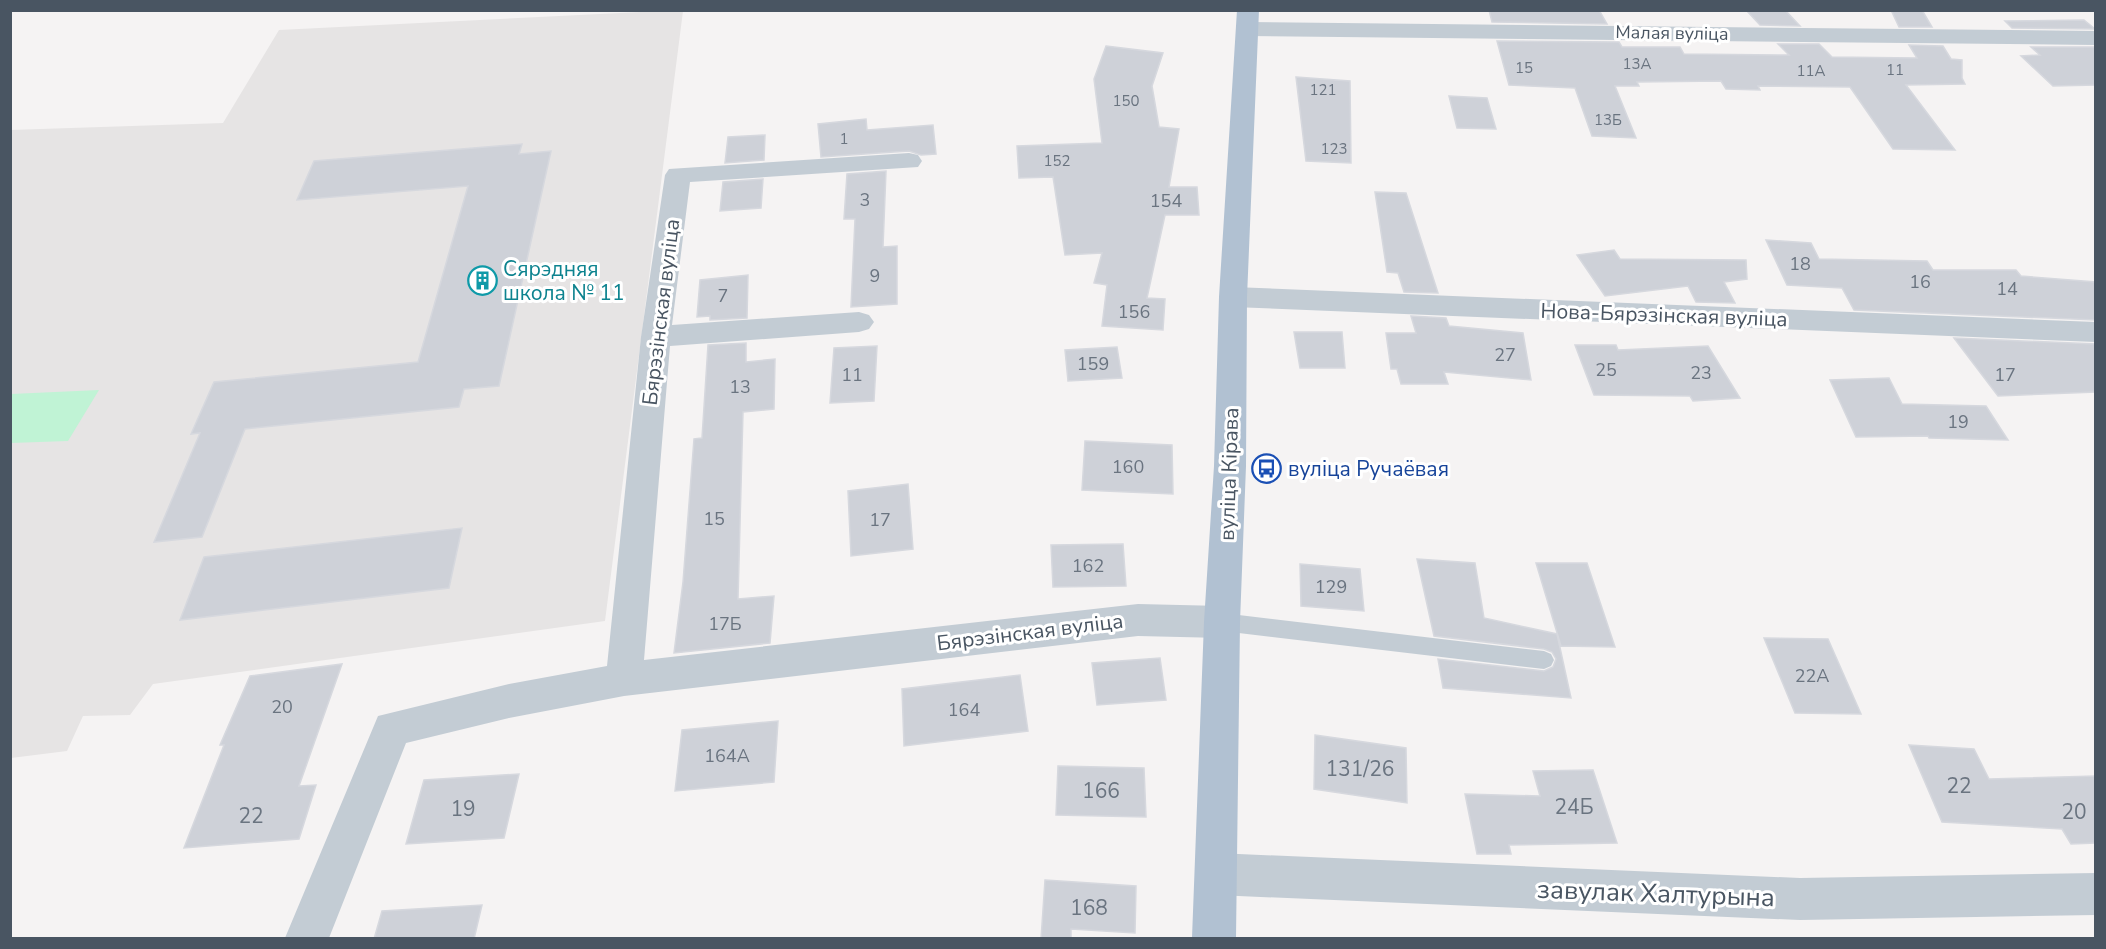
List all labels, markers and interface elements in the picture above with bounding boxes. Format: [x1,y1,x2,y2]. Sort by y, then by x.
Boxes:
street label: Малая вуліца [1615,20,1729,46]
house number: 13А [1623,54,1652,74]
house number: 15 [1515,58,1533,78]
house number: 11 [1886,60,1904,80]
house number: 11А [1797,61,1826,81]
house number: 121 [1309,80,1337,100]
house number: 150 [1112,91,1140,111]
house number: 13Б [1594,110,1622,130]
house number: 1 [839,129,849,149]
house number: 123 [1320,139,1348,159]
house number: 152 [1043,151,1071,171]
house number: 3 [860,188,870,212]
house number: 154 [1150,189,1182,213]
street label: Бярэзінская вуліца [636,217,686,407]
house number: 18 [1789,252,1811,276]
place label: Сярэдняя школа № 11 [503,255,625,307]
house number: 9 [870,264,880,288]
building icon: Сярэдняя школа № 11 [466,265,498,297]
house number: 16 [1909,270,1931,294]
house number: 14 [1996,277,2018,301]
house number: 7 [718,284,728,308]
street label: Нова-Бярэзінская вуліца [1540,297,1788,333]
house number: 156 [1118,300,1150,324]
house number: 27 [1494,343,1516,367]
house number: 159 [1077,352,1109,376]
house number: 25 [1595,358,1617,382]
house number: 23 [1690,361,1712,385]
house number: 11 [841,363,863,387]
house number: 17 [1994,363,2016,387]
house number: 13 [729,375,751,399]
street label: вуліца Кірава [1213,407,1245,541]
house number: 19 [1947,410,1969,434]
bus stop icon: вуліца Ручаёвая [1251,453,1283,485]
house number: 160 [1112,455,1144,479]
place label: вуліца Ручаёвая [1288,455,1449,483]
house number: 15 [703,507,725,531]
house number: 17 [869,508,891,532]
house number: 162 [1072,554,1104,578]
house number: 129 [1315,575,1347,599]
street label: Бярэзінская вуліца [935,607,1125,657]
house number: 17Б [708,612,742,636]
house number: 22А [1795,664,1829,688]
house number: 20 [271,695,293,719]
house number: 164 [948,698,980,722]
house number: 164А [704,744,750,768]
house number: 131/26 [1326,755,1394,783]
house number: 22 [1946,772,1972,800]
house number: 166 [1082,777,1120,805]
house number: 24Б [1554,793,1594,821]
house number: 19 [450,795,476,823]
house number: 20 [2061,798,2087,826]
house number: 22 [238,802,264,830]
street label: завулак Халтурына [1536,872,1776,915]
house number: 168 [1070,894,1108,922]

